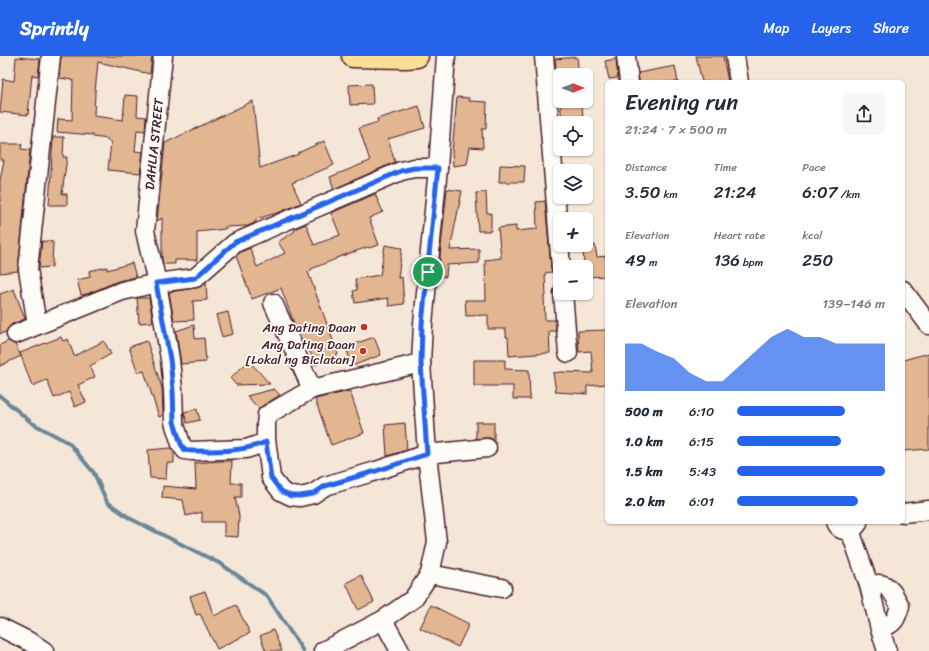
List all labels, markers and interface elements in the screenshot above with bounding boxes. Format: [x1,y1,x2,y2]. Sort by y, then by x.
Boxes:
text: Sprintly [20,12,89,45]
text: Map [764,16,789,41]
text: Layers [811,16,851,41]
text: Share [873,16,909,41]
north arrow [553,68,593,108]
map controls [553,68,593,300]
text: Evening run [625,83,738,122]
button: share [843,93,885,135]
street label: DAHLIA STREET [138,96,170,191]
button: locate [553,116,593,156]
text: 21:24 · 7 × 500 m [625,118,727,141]
text: Distance [625,158,667,177]
text: Time [714,158,737,177]
text: Pace [802,158,826,177]
button: layers [553,164,593,204]
text: 3.50 [625,177,661,207]
text: 21:24 [714,177,756,207]
text: 6:07 [802,177,838,207]
text: km [661,185,678,204]
text: /km [838,185,860,204]
button: + [553,212,593,252]
text: Elevation [625,226,670,245]
text: Heart rate [714,226,765,245]
text: kcal [802,226,822,245]
text: 49 [625,245,646,275]
text: 136 [714,245,740,275]
text: 250 [802,245,833,275]
text: m [646,253,657,272]
text: bpm [740,253,763,272]
pin [411,255,445,289]
button: − [553,260,593,300]
icon: arrive [417,261,439,283]
text: Elevation [625,292,678,315]
text: 139–146 m [822,292,885,315]
place label: Ang Dating Daan [262,316,356,339]
marker: Ang Dating Daan [359,322,369,332]
place label: Ang Dating Daan [Lokal ng Biclatan] [245,333,355,371]
marker: Ang Dating Daan [Lokal ng Biclatan] [358,346,368,356]
text: 500 m [625,400,663,423]
text: 6:10 [689,400,714,423]
text: 1.0 km [625,430,663,453]
text: 6:15 [689,430,714,453]
text: 1.5 km [625,460,663,483]
text: 5:43 [689,460,716,483]
text: 2.0 km [625,490,665,513]
text: 6:01 [689,490,714,513]

